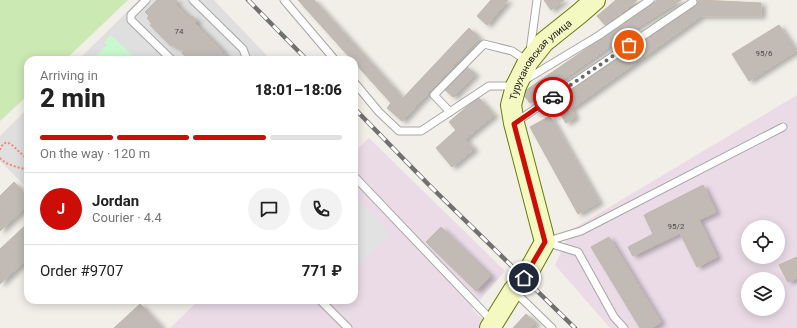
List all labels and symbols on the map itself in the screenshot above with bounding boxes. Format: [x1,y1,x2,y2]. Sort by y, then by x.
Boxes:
street label: Турухановская улица [508,17,574,101]
house number: 74 [175,27,184,36]
pin [612,28,646,62]
house number: 95/6 [756,49,773,58]
courier [533,77,573,117]
house number: 95/2 [668,222,685,231]
pin [507,261,541,295]

